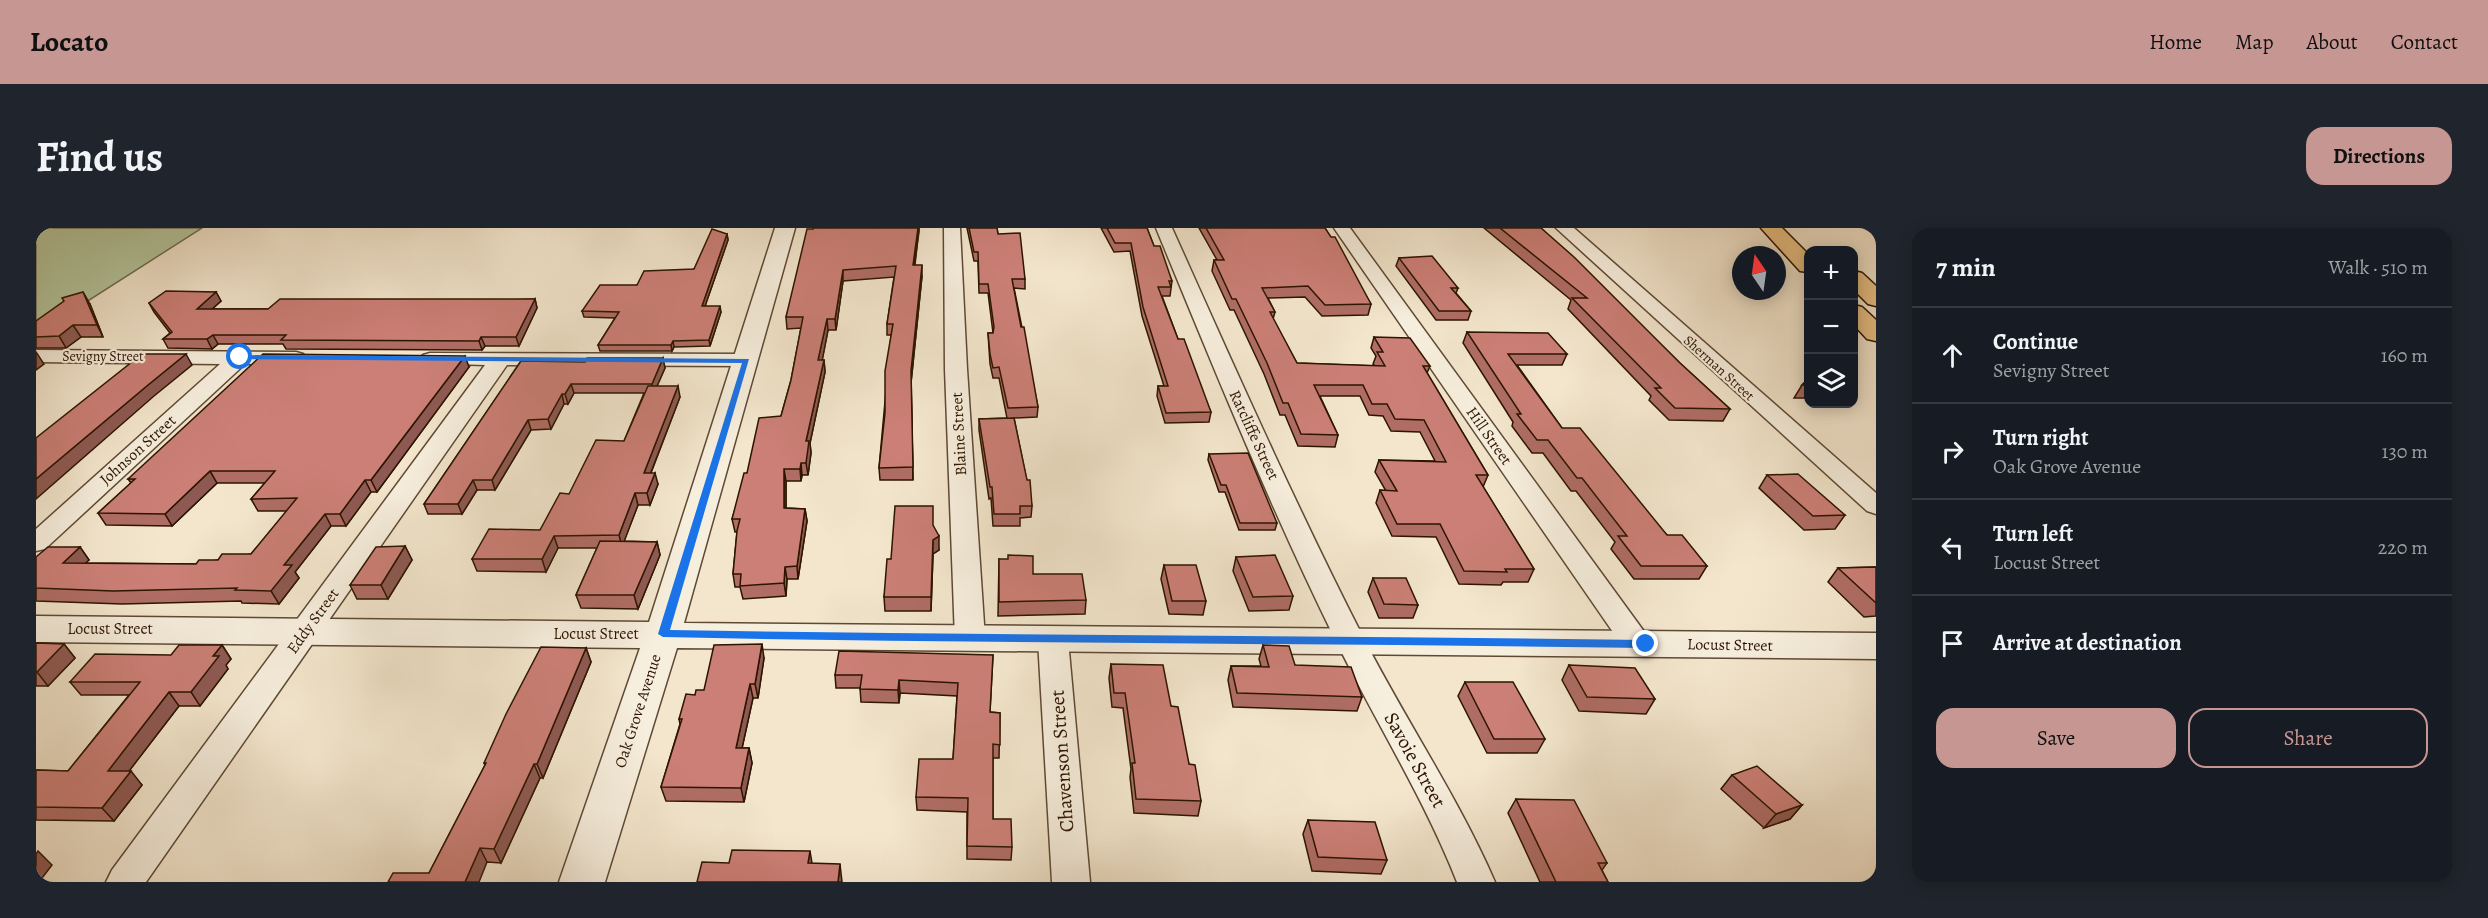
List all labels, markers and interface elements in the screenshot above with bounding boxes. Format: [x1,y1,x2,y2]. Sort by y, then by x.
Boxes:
text: Locato [30,23,108,61]
text: Home [2149,28,2202,56]
text: Map [2235,28,2273,56]
text: About [2306,28,2358,56]
text: Contact [2391,28,2458,56]
button: Directions [2306,127,2452,185]
text: Find us [36,128,163,185]
north arrow [1732,246,1786,300]
map controls [1804,246,1858,408]
button: + [1804,246,1858,300]
text: 7 min [1936,250,1996,285]
text: Walk · 510 m [2328,254,2428,281]
button: − [1804,300,1858,354]
text: Continue [1993,327,2078,357]
street label: Sherman Street [1679,331,1759,405]
icon: ahead [1936,339,1969,372]
text: 160 m [2381,342,2428,369]
route start [226,343,252,369]
street label: Sevigny Street [62,347,144,366]
button: layers [1804,354,1858,408]
text: Sevigny Street [1993,357,2109,384]
street label: Ratcliffe Street [1224,386,1284,484]
street label: Blaine Street [946,392,972,476]
street label: Hill Street [1461,402,1517,470]
street label: Johnson Street [95,410,181,490]
text: Turn right [1993,423,2089,453]
icon: right [1936,435,1969,468]
text: 130 m [2382,438,2428,465]
text: Oak Grove Avenue [1993,453,2141,480]
text: Turn left [1993,519,2073,549]
icon: left [1936,531,1969,564]
text: 220 m [2378,534,2428,561]
text: Locust Street [1993,549,2100,576]
street label: Eddy Street [282,584,344,658]
street label: Locust Street [67,618,153,640]
street label: Locust Street [553,623,639,645]
icon: arrive [1936,627,1969,660]
text: Arrive at destination [1993,628,2182,658]
route end [1632,630,1658,656]
street label: Locust Street [1687,633,1773,657]
street label: Oak Grove Avenue [609,651,667,771]
street label: Chavenson Street [1044,688,1080,833]
street label: Savoie Street [1378,707,1453,813]
button: Save [1936,708,2176,768]
button: Share [2188,708,2428,768]

